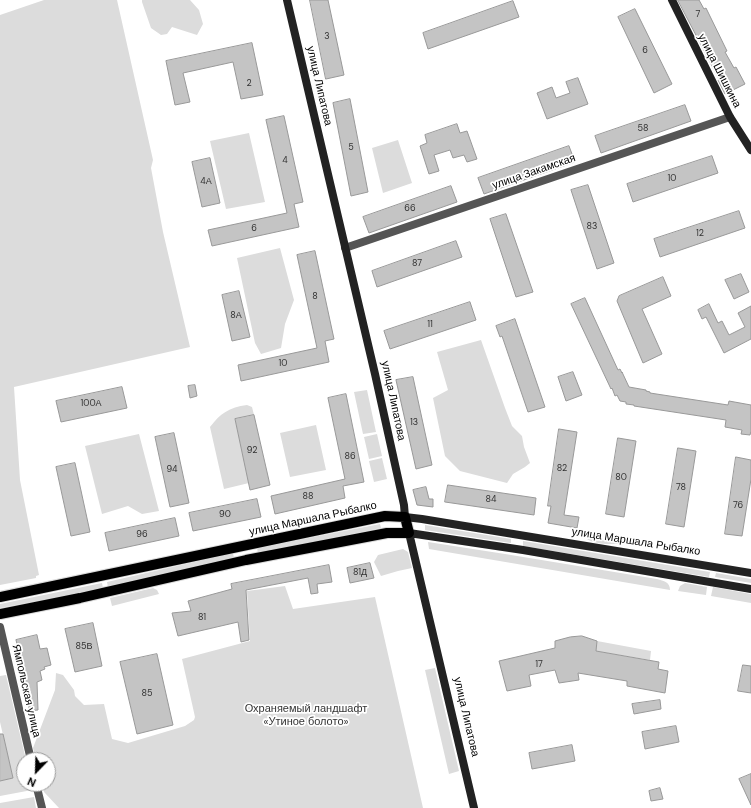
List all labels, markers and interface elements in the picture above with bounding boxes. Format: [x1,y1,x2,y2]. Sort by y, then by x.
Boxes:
house number: 7 [696,10,700,20]
house number: 3 [324,32,330,42]
street label: улица Шишкина [695,32,743,110]
street label: улица Липатова [303,45,335,127]
house number: 6 [642,46,648,56]
house number: 2 [246,79,252,89]
house number: 58 [638,124,648,134]
house number: 5 [348,143,354,153]
street label: улица Закамская [491,152,577,192]
house number: 4 [282,156,288,166]
house number: 10 [668,174,676,184]
house number: 4А [200,177,212,187]
house number: 66 [404,204,416,214]
house number: 83 [587,222,597,232]
house number: 6 [251,224,257,234]
house number: 12 [696,229,704,239]
house number: 87 [412,259,422,269]
house number: 8 [312,292,318,302]
house number: 8А [230,311,242,321]
house number: 11 [427,320,433,330]
house number: 10 [279,359,287,369]
street label: улица Липатова [378,360,408,442]
house number: 100А [80,399,102,409]
house number: 13 [410,418,418,428]
house number: 92 [247,446,257,456]
house number: 86 [344,452,356,462]
house number: 82 [557,464,567,474]
house number: 94 [166,465,178,475]
house number: 80 [615,473,627,483]
house number: 78 [676,483,686,493]
house number: 88 [303,492,313,502]
house number: 84 [486,495,496,505]
street label: улица Маршала Рыбалко [248,499,378,539]
house number: 76 [733,501,743,511]
house number: 90 [219,510,231,520]
street label: улица Маршала Рыбалко [571,525,701,559]
house number: 96 [136,530,148,540]
house number: 81Д [353,568,367,578]
house number: 81 [198,613,206,623]
house number: 85В [76,642,92,652]
street label: Ямпольская улица [9,643,43,739]
house number: 17 [535,660,543,670]
street label: улица Липатова [450,676,482,758]
house number: 85 [142,689,152,699]
park label: Охраняемый ландшафт «Утиное болото» [245,702,367,728]
north arrow [16,752,56,792]
text: N [25,774,38,790]

